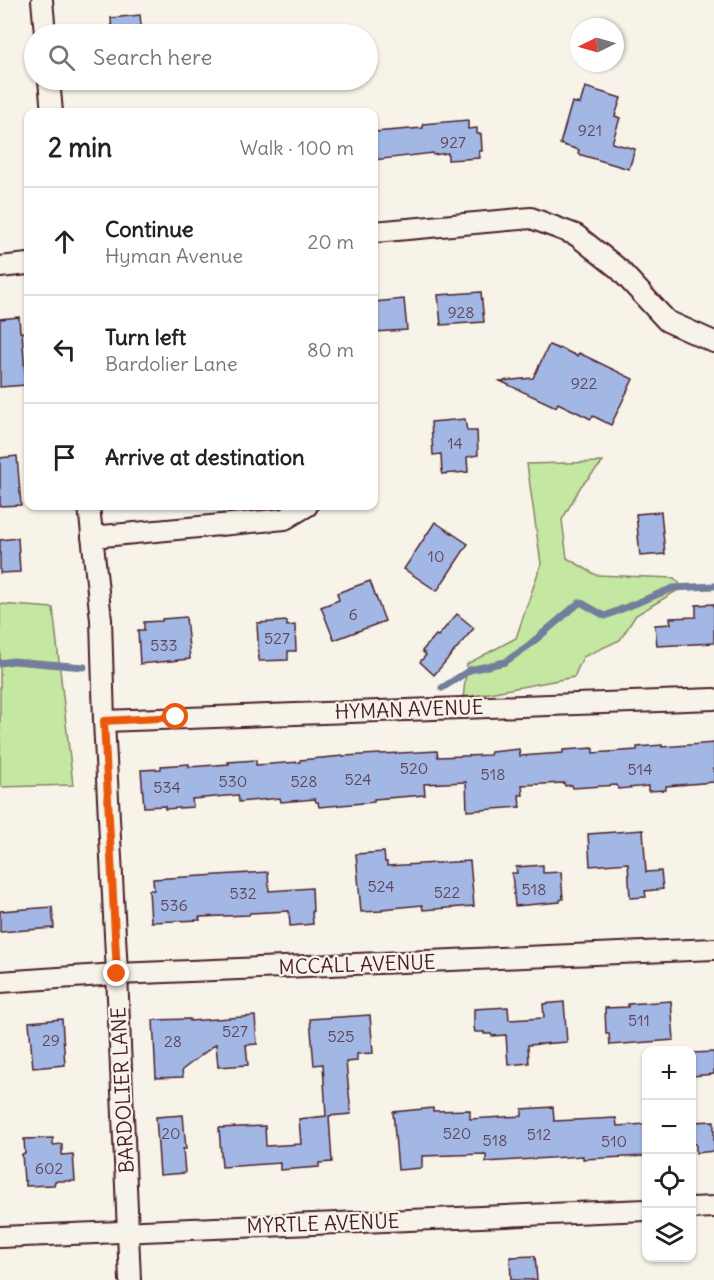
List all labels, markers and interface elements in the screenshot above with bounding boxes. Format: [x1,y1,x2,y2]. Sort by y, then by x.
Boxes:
north arrow [570,18,624,72]
search box [24,24,378,90]
icon: search [45,41,78,74]
text: Search here [93,43,212,71]
house number: 921 [578,120,602,140]
text: 2 min [48,131,112,164]
house number: 927 [440,132,466,152]
text: Walk · 100 m [240,135,354,160]
text: Continue [105,215,194,243]
icon: ahead [48,225,81,258]
text: 20 m [308,229,354,254]
text: Hyman Avenue [105,243,243,268]
house number: 928 [447,302,475,322]
text: Turn left [105,323,186,351]
icon: left [48,333,81,366]
text: 80 m [307,337,354,362]
text: Bardolier Lane [105,351,238,376]
house number: 922 [571,373,598,393]
house number: 14 [447,433,463,453]
icon: arrive [48,441,81,474]
text: Arrive at destination [105,443,305,471]
house number: 10 [428,546,444,566]
house number: 6 [348,604,358,624]
house number: 527 [264,628,290,648]
house number: 533 [150,635,178,655]
street label: HYMAN AVENUE [334,694,484,724]
route start [162,703,188,729]
house number: 520 [400,758,428,778]
house number: 514 [628,759,652,779]
house number: 518 [481,764,505,784]
house number: 524 [345,769,371,789]
house number: 530 [219,771,247,791]
house number: 528 [290,771,318,791]
house number: 534 [153,777,181,797]
house number: 524 [368,876,394,896]
house number: 518 [522,879,546,899]
house number: 522 [434,882,461,902]
house number: 532 [229,883,257,903]
house number: 536 [160,895,188,915]
street label: MCCALL AVENUE [278,949,436,979]
route end [103,960,129,986]
street label: BARDOLIER LANE [105,1006,139,1174]
house number: 511 [628,1010,650,1030]
house number: 527 [222,1021,248,1041]
house number: 525 [327,1026,355,1046]
house number: 29 [42,1030,60,1050]
house number: 28 [164,1031,182,1051]
map controls [642,1046,696,1262]
button: + [642,1046,696,1100]
button: − [642,1100,696,1154]
house number: 20 [161,1123,181,1143]
house number: 520 [443,1123,471,1143]
house number: 512 [527,1124,551,1144]
house number: 518 [483,1130,507,1150]
house number: 510 [601,1131,627,1151]
button: locate [642,1154,696,1208]
house number: 602 [35,1158,63,1178]
street label: MYRTLE AVENUE [246,1208,400,1238]
button: layers [642,1208,696,1262]

